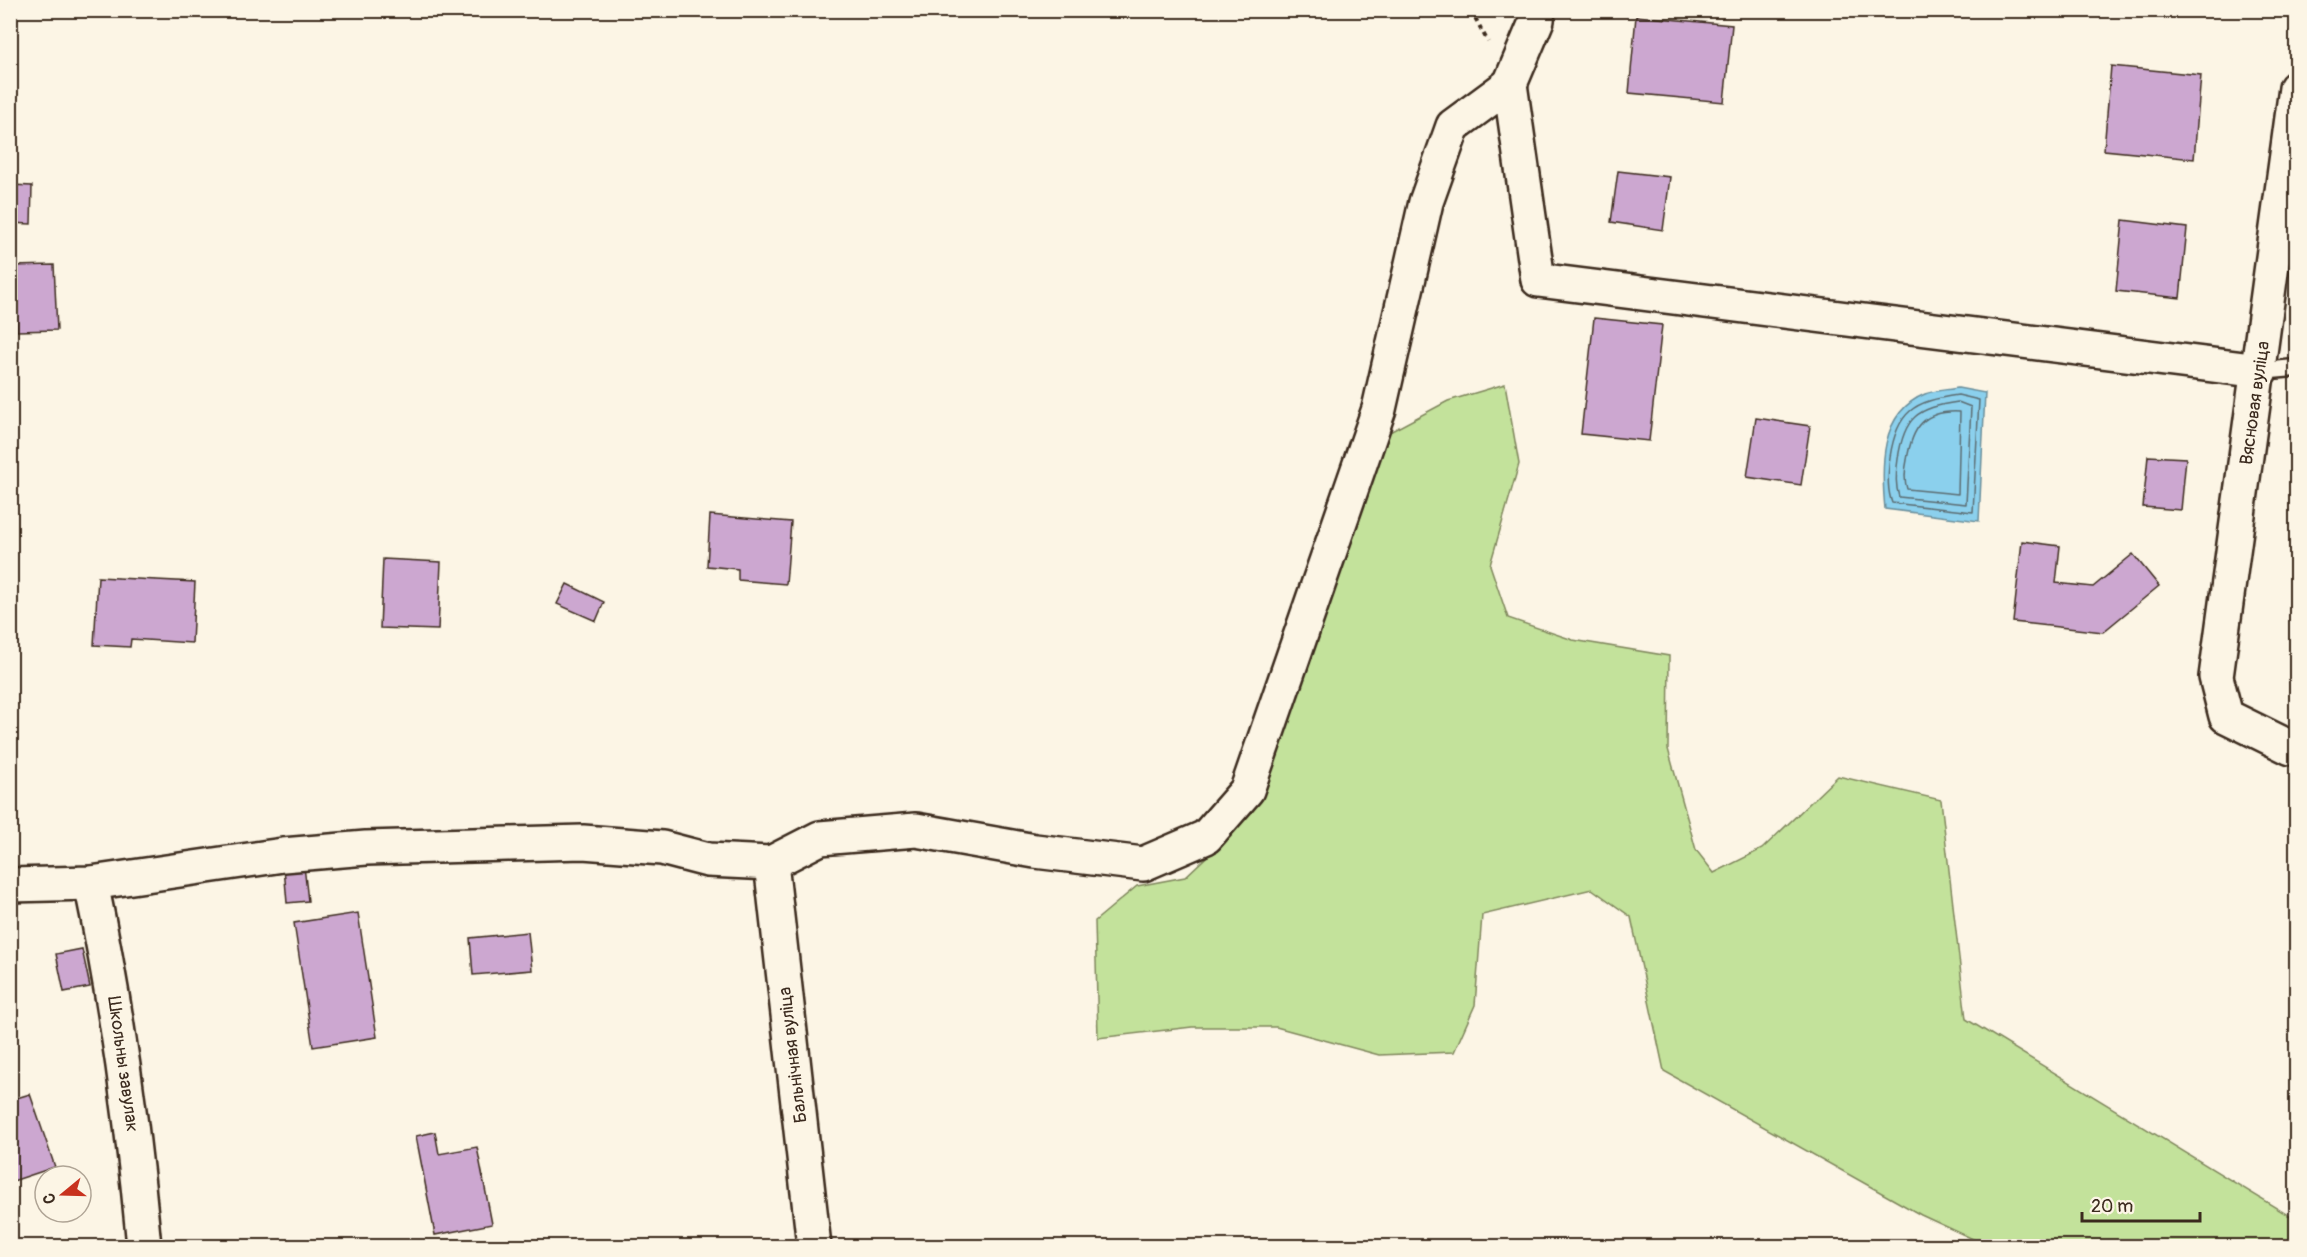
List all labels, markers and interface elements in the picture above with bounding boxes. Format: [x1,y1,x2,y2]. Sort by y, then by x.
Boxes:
street label: Вясновая вуліца [2235,340,2275,466]
street label: Бальнічная вуліца [773,986,813,1124]
street label: Школьны завулак [102,995,144,1133]
north arrow [33,1164,93,1224]
scale bar [2082,1185,2200,1223]
text: С [39,1191,61,1206]
text: 20 m [2091,1195,2133,1218]

